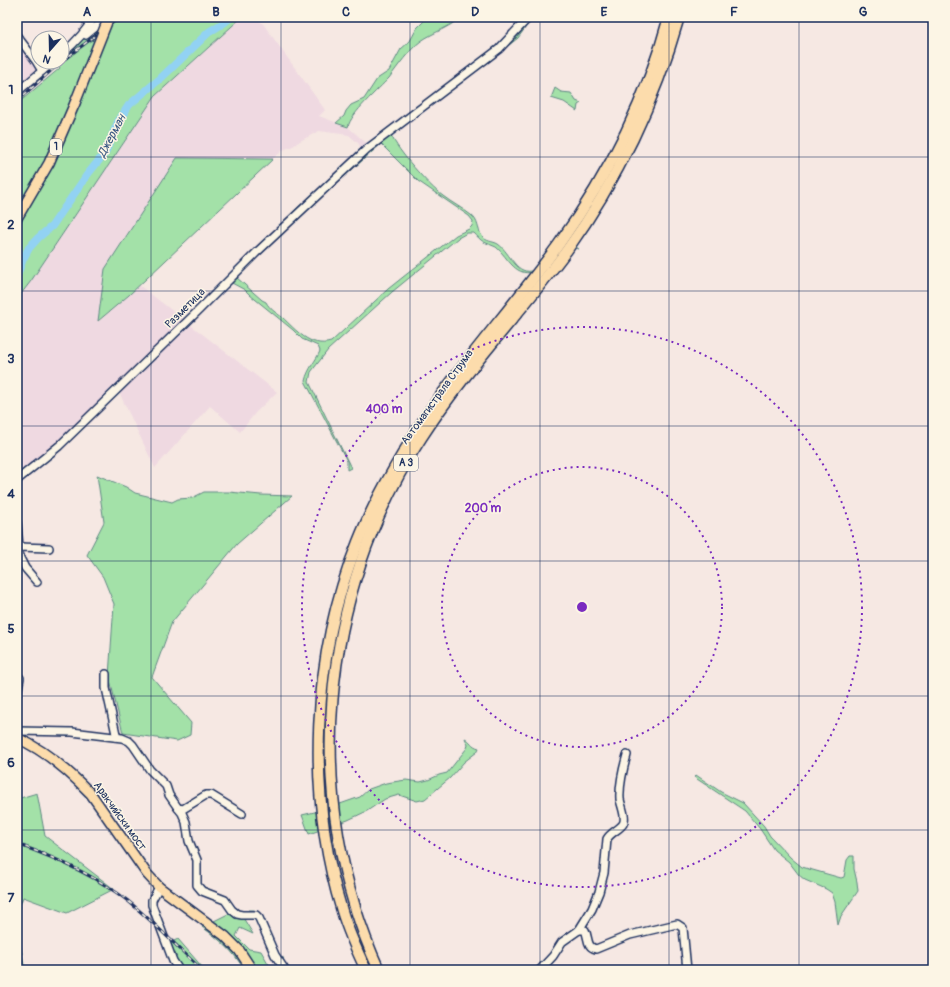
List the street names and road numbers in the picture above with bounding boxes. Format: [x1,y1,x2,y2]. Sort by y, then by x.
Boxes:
road number: 1 [50,139,62,155]
street label: Разметица [162,285,208,331]
street label: Автомагистрала Струма [398,347,476,447]
road number: A 3 [394,455,418,471]
street label: Аракчийски мост [91,779,149,853]

